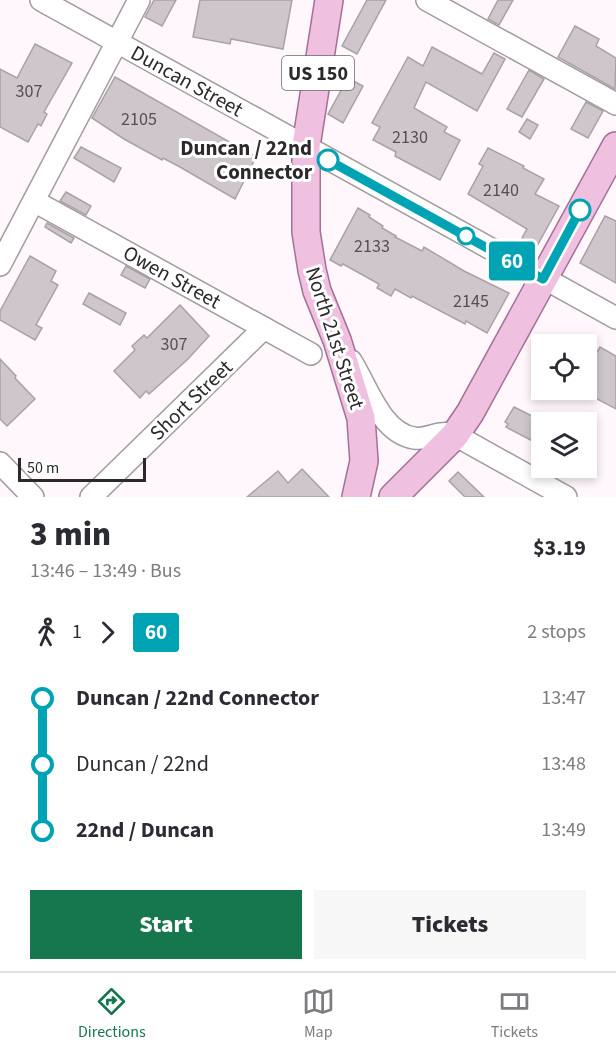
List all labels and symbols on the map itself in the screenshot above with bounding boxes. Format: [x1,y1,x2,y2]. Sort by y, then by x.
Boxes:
street label: Duncan Street [125,38,249,124]
road number: US 150 [282,56,354,90]
house number: 307 [16,79,42,104]
house number: 2105 [121,107,157,132]
house number: 2130 [392,125,428,150]
place label: Duncan / 22nd Connector [180,133,313,187]
marker: Duncan / 22nd Connector [317,149,339,171]
house number: 2140 [483,178,519,203]
unlabelled marker [569,199,591,221]
unlabelled marker [457,227,475,245]
house number: 2133 [354,234,390,259]
street label: Owen Street [118,238,226,316]
line badge: 60 [485,242,539,280]
street label: North 21st Street [298,263,372,413]
house number: 2145 [453,289,489,314]
house number: 307 [161,332,187,357]
street label: Short Street [143,353,239,447]
scale bar [18,455,146,483]

